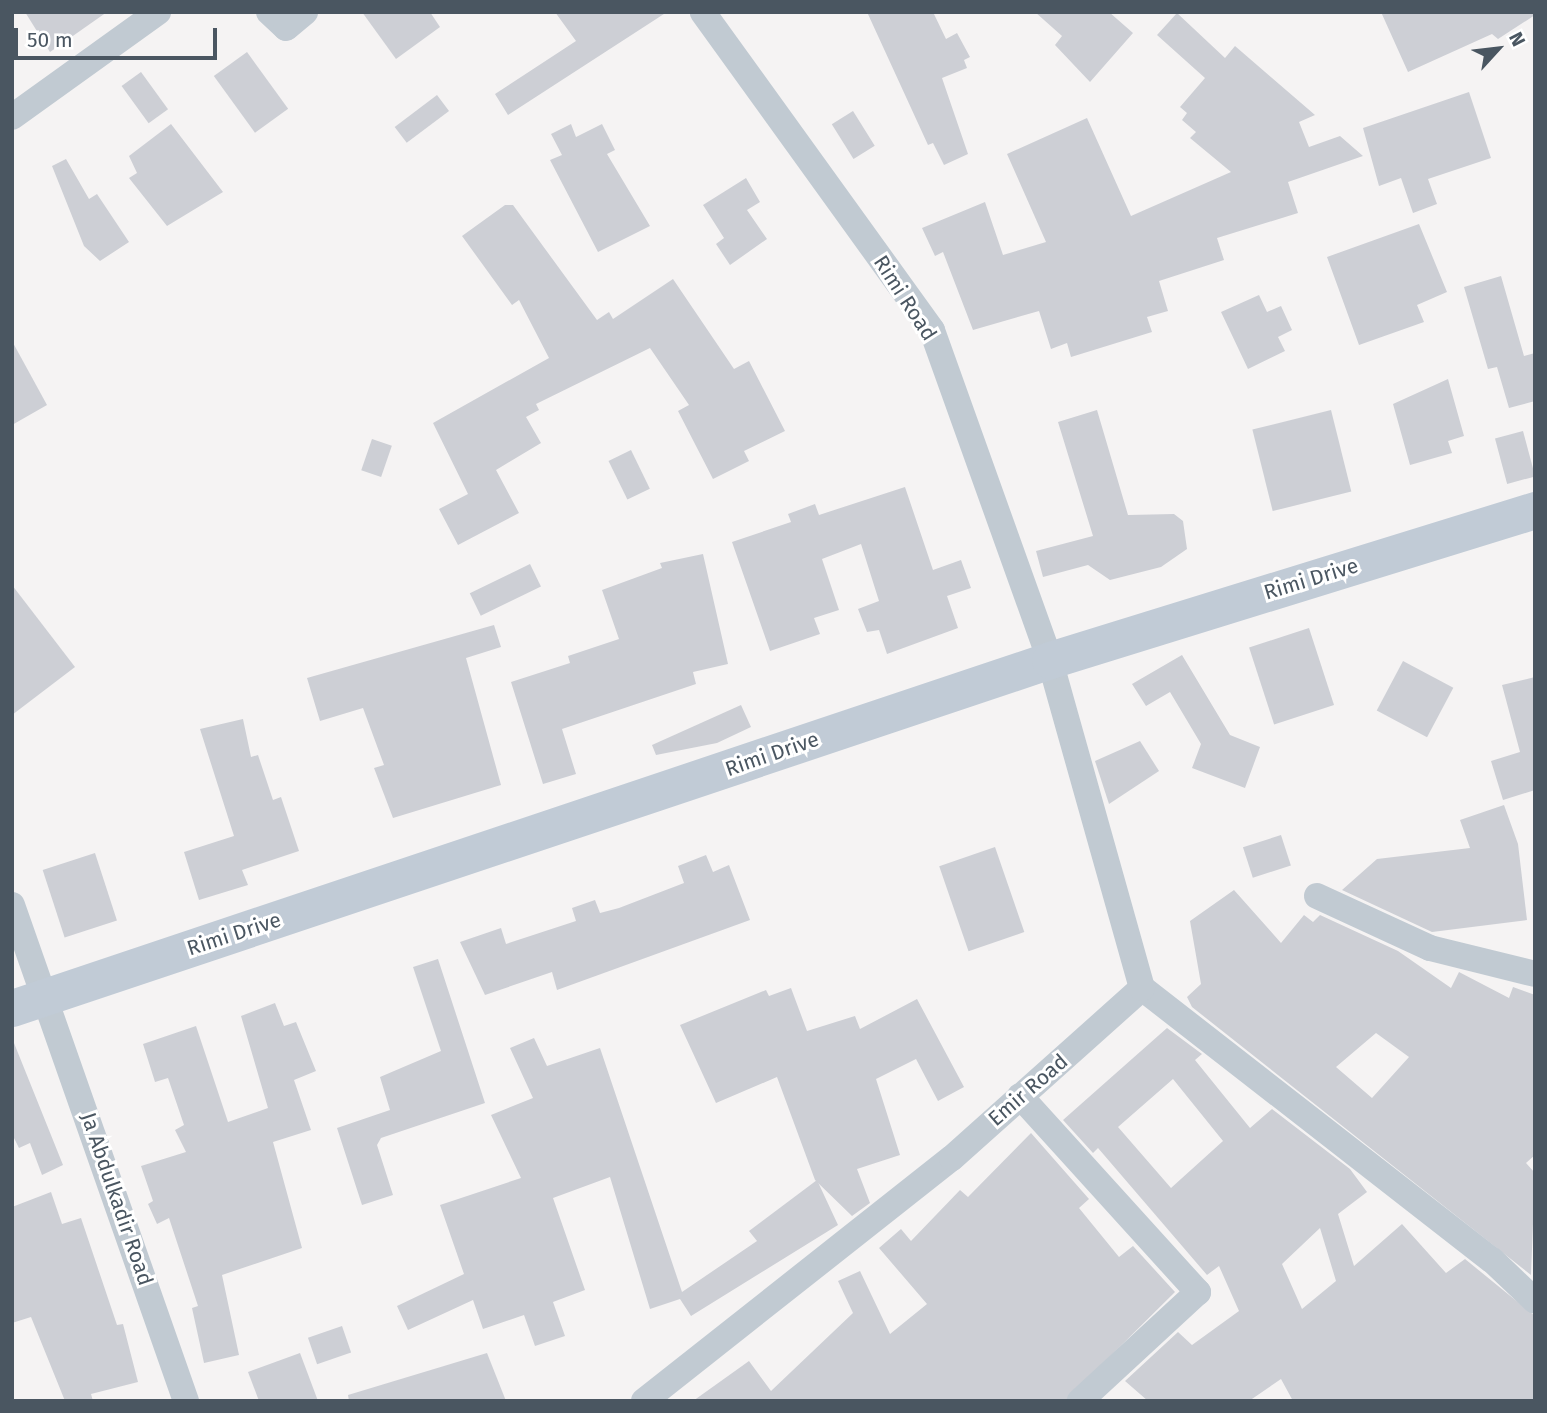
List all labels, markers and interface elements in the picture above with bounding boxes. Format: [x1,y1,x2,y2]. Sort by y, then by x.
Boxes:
scale bar [18,14,220,58]
north arrow [1463,14,1533,84]
text: 50 m [27,27,73,53]
text: N [1504,28,1530,50]
street label: Rimi Road [868,251,942,345]
street label: Rimi Drive [1261,553,1361,605]
street label: Rimi Drive [722,726,822,782]
street label: Rimi Drive [184,907,284,961]
street label: Emir Road [983,1049,1073,1131]
street label: Ja Abdulkadir Road [76,1109,158,1289]

